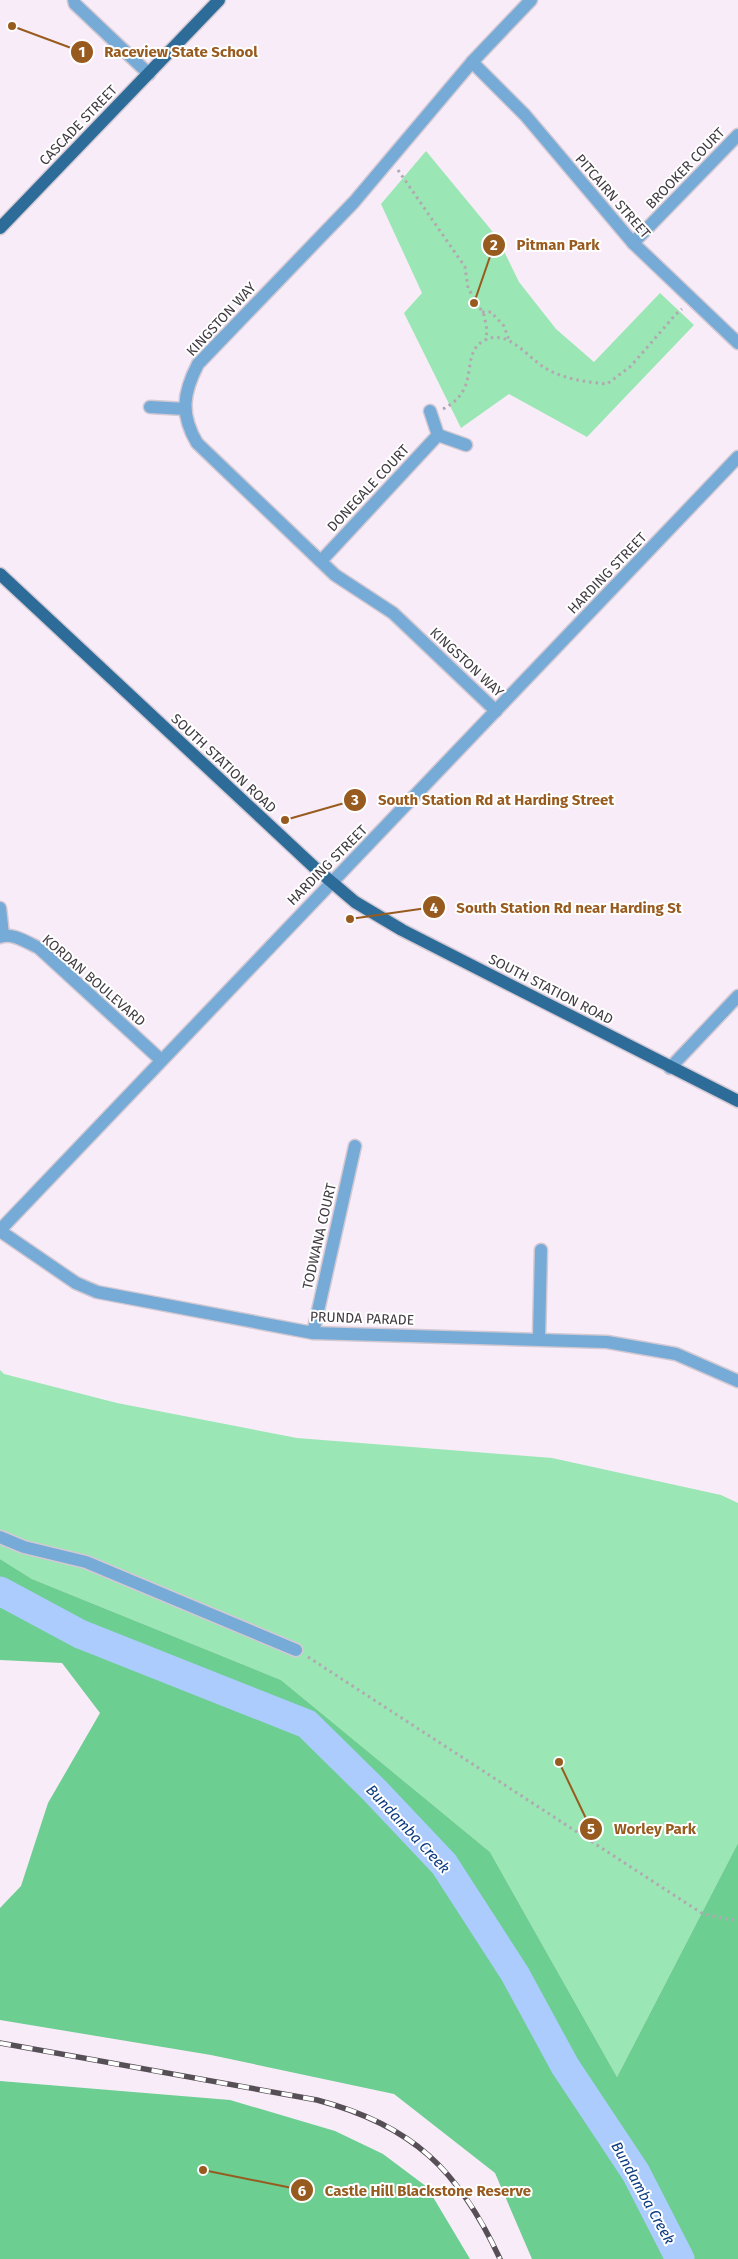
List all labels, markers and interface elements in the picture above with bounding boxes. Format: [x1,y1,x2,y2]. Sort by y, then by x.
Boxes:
callout: Raceview State School [70,37,268,67]
text: 1 [79,43,85,61]
text: Raceview State School [104,43,258,61]
street label: CASCADE STREET [36,81,121,169]
street label: BROOKER COURT [642,124,729,212]
street label: PITCAIRN STREET [571,151,654,242]
callout: Pitman Park [481,230,609,260]
text: 2 [490,236,498,254]
text: Pitman Park [517,236,600,254]
street label: KINGSTON WAY [183,279,260,360]
street label: DONEGALE COURT [324,441,413,535]
street label: HARDING STREET [564,529,651,618]
street label: KINGSTON WAY [426,624,507,701]
street label: SOUTH STATION ROAD [168,710,280,816]
callout: South Station Rd at Harding Street [343,785,624,815]
text: 3 [350,791,359,809]
text: South Station Rd at Harding Street [378,791,614,809]
street label: HARDING STREET [284,821,372,909]
callout: South Station Rd near Harding St [421,892,692,922]
text: 4 [430,899,439,917]
text: South Station Rd near Harding St [456,899,682,917]
street label: KORDAN BOULEVARD [39,931,149,1030]
street label: SOUTH STATION ROAD [486,951,616,1028]
street label: TODWANA COURT [299,1181,340,1291]
street label: PRUNDA PARADE [310,1308,414,1329]
water label: Bundamba Creek [362,1781,454,1877]
callout: Worley Park [579,1814,706,1844]
text: 5 [587,1820,595,1838]
text: Worley Park [614,1820,697,1838]
water label: Bundamba Creek [607,2139,679,2247]
callout: Castle Hill Blackstone Reserve [290,2175,541,2205]
text: 6 [298,2182,307,2200]
text: Castle Hill Blackstone Reserve [325,2182,531,2200]

